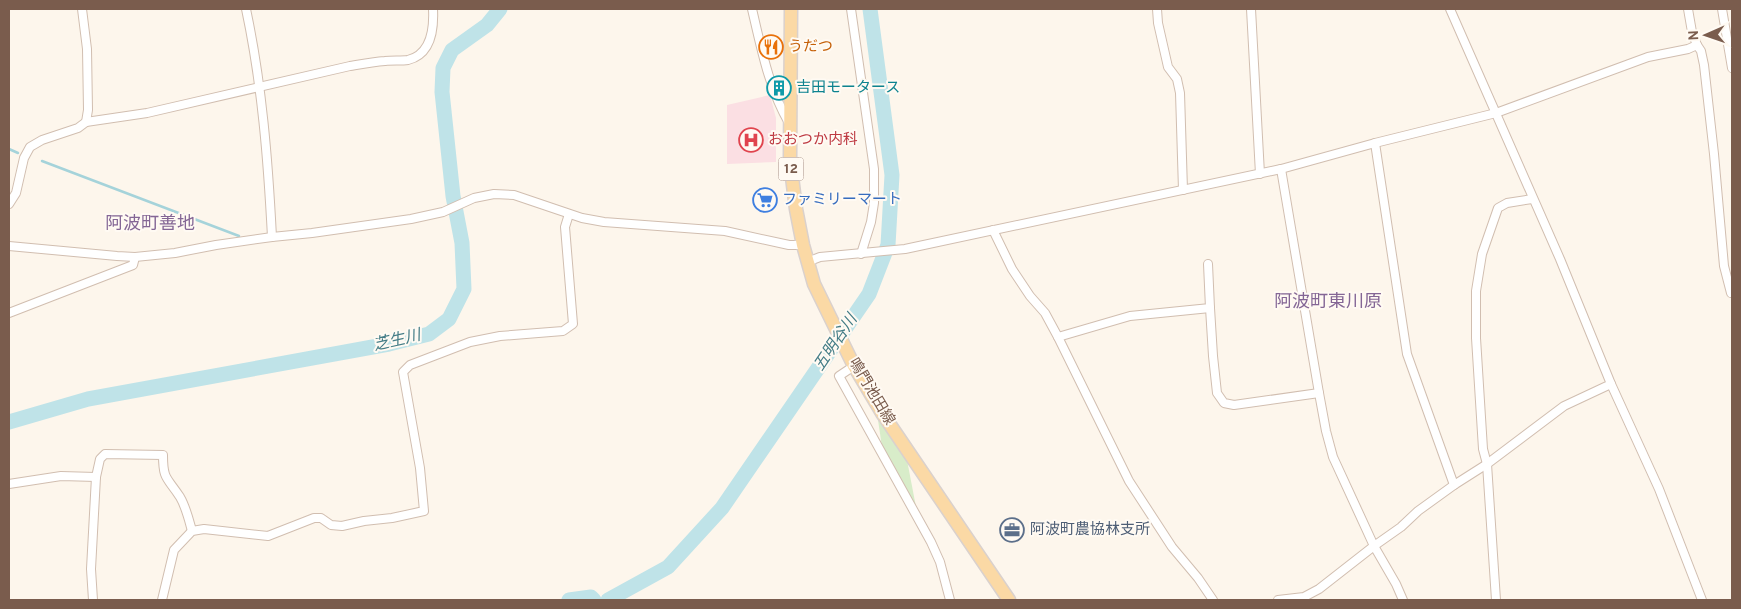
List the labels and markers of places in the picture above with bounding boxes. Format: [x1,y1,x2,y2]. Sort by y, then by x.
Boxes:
restaurant icon: うだつ [758,34,784,60]
place label: うだつ [788,38,833,57]
building icon: 吉田モータース [766,75,792,101]
place label: 吉田モータース [796,79,900,98]
hospital icon: おおつか内科 [738,127,764,153]
place label: おおつか内科 [768,131,858,150]
supermarket icon: ファミリーマート [752,187,778,213]
place label: ファミリーマート [782,191,902,210]
office icon: 阿波町農協林支所 [999,517,1025,543]
place label: 阿波町農協林支所 [1030,520,1150,540]

